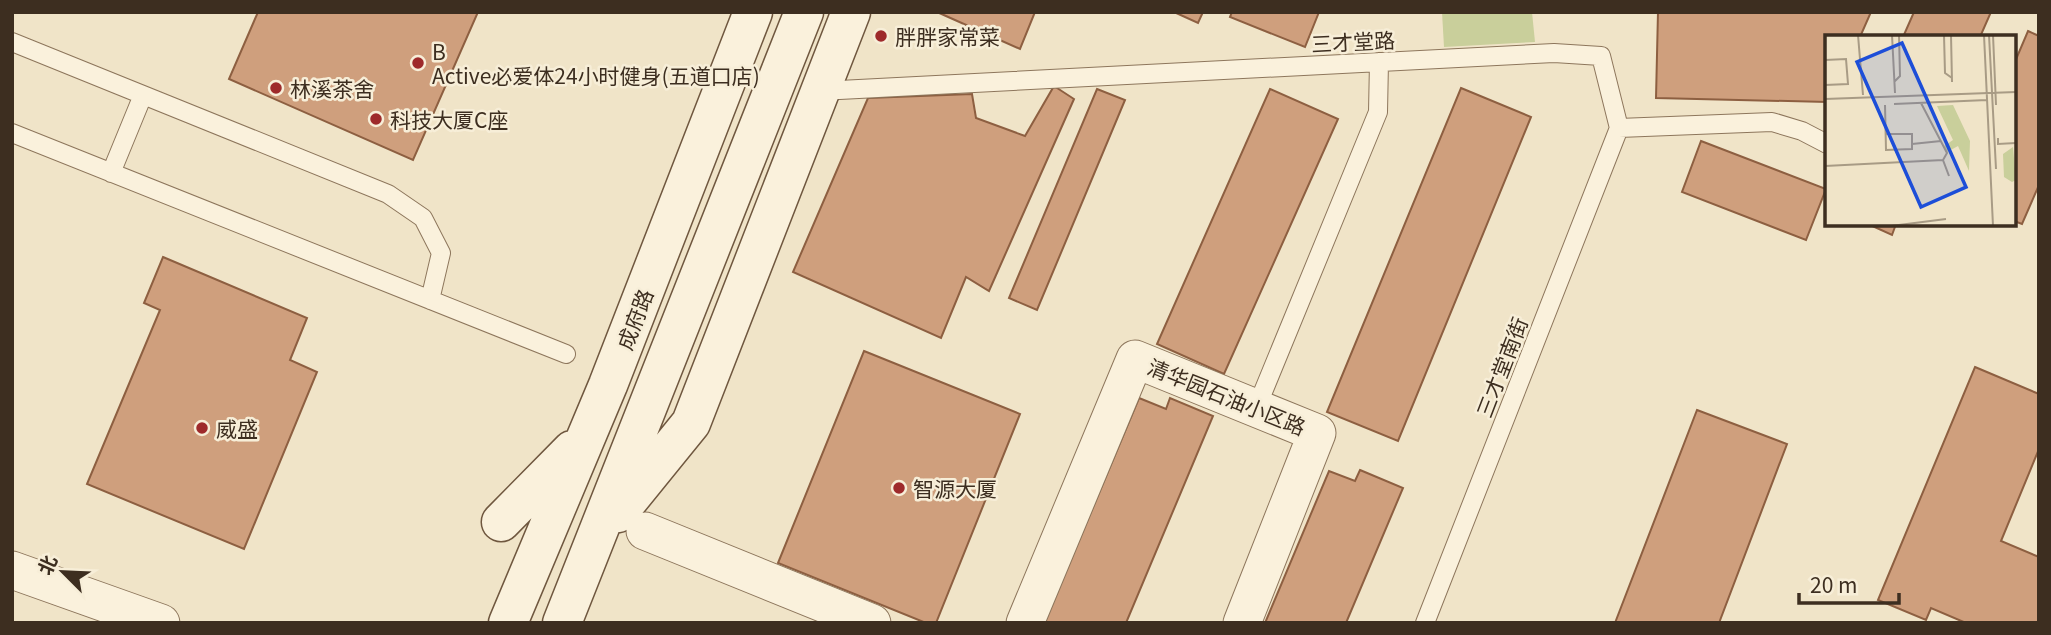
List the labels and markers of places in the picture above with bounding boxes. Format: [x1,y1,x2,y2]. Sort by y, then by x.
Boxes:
place label: 胖胖家常菜 [895,21,1000,51]
marker: 胖胖家常菜 [873,28,889,44]
place label: B Active必爱体24小时健身(五道口店) [432,36,760,90]
marker: B Active必爱体24小时健身(五道口店) [410,55,426,71]
place label: 林溪茶舍 [290,73,374,103]
marker: 林溪茶舍 [268,80,284,96]
place label: 科技大厦C座 [390,104,508,134]
marker: 科技大厦C座 [368,111,384,127]
place label: 威盛 [216,413,258,443]
marker: 威盛 [194,420,210,436]
place label: 智源大厦 [913,473,997,503]
marker: 智源大厦 [891,480,907,496]

